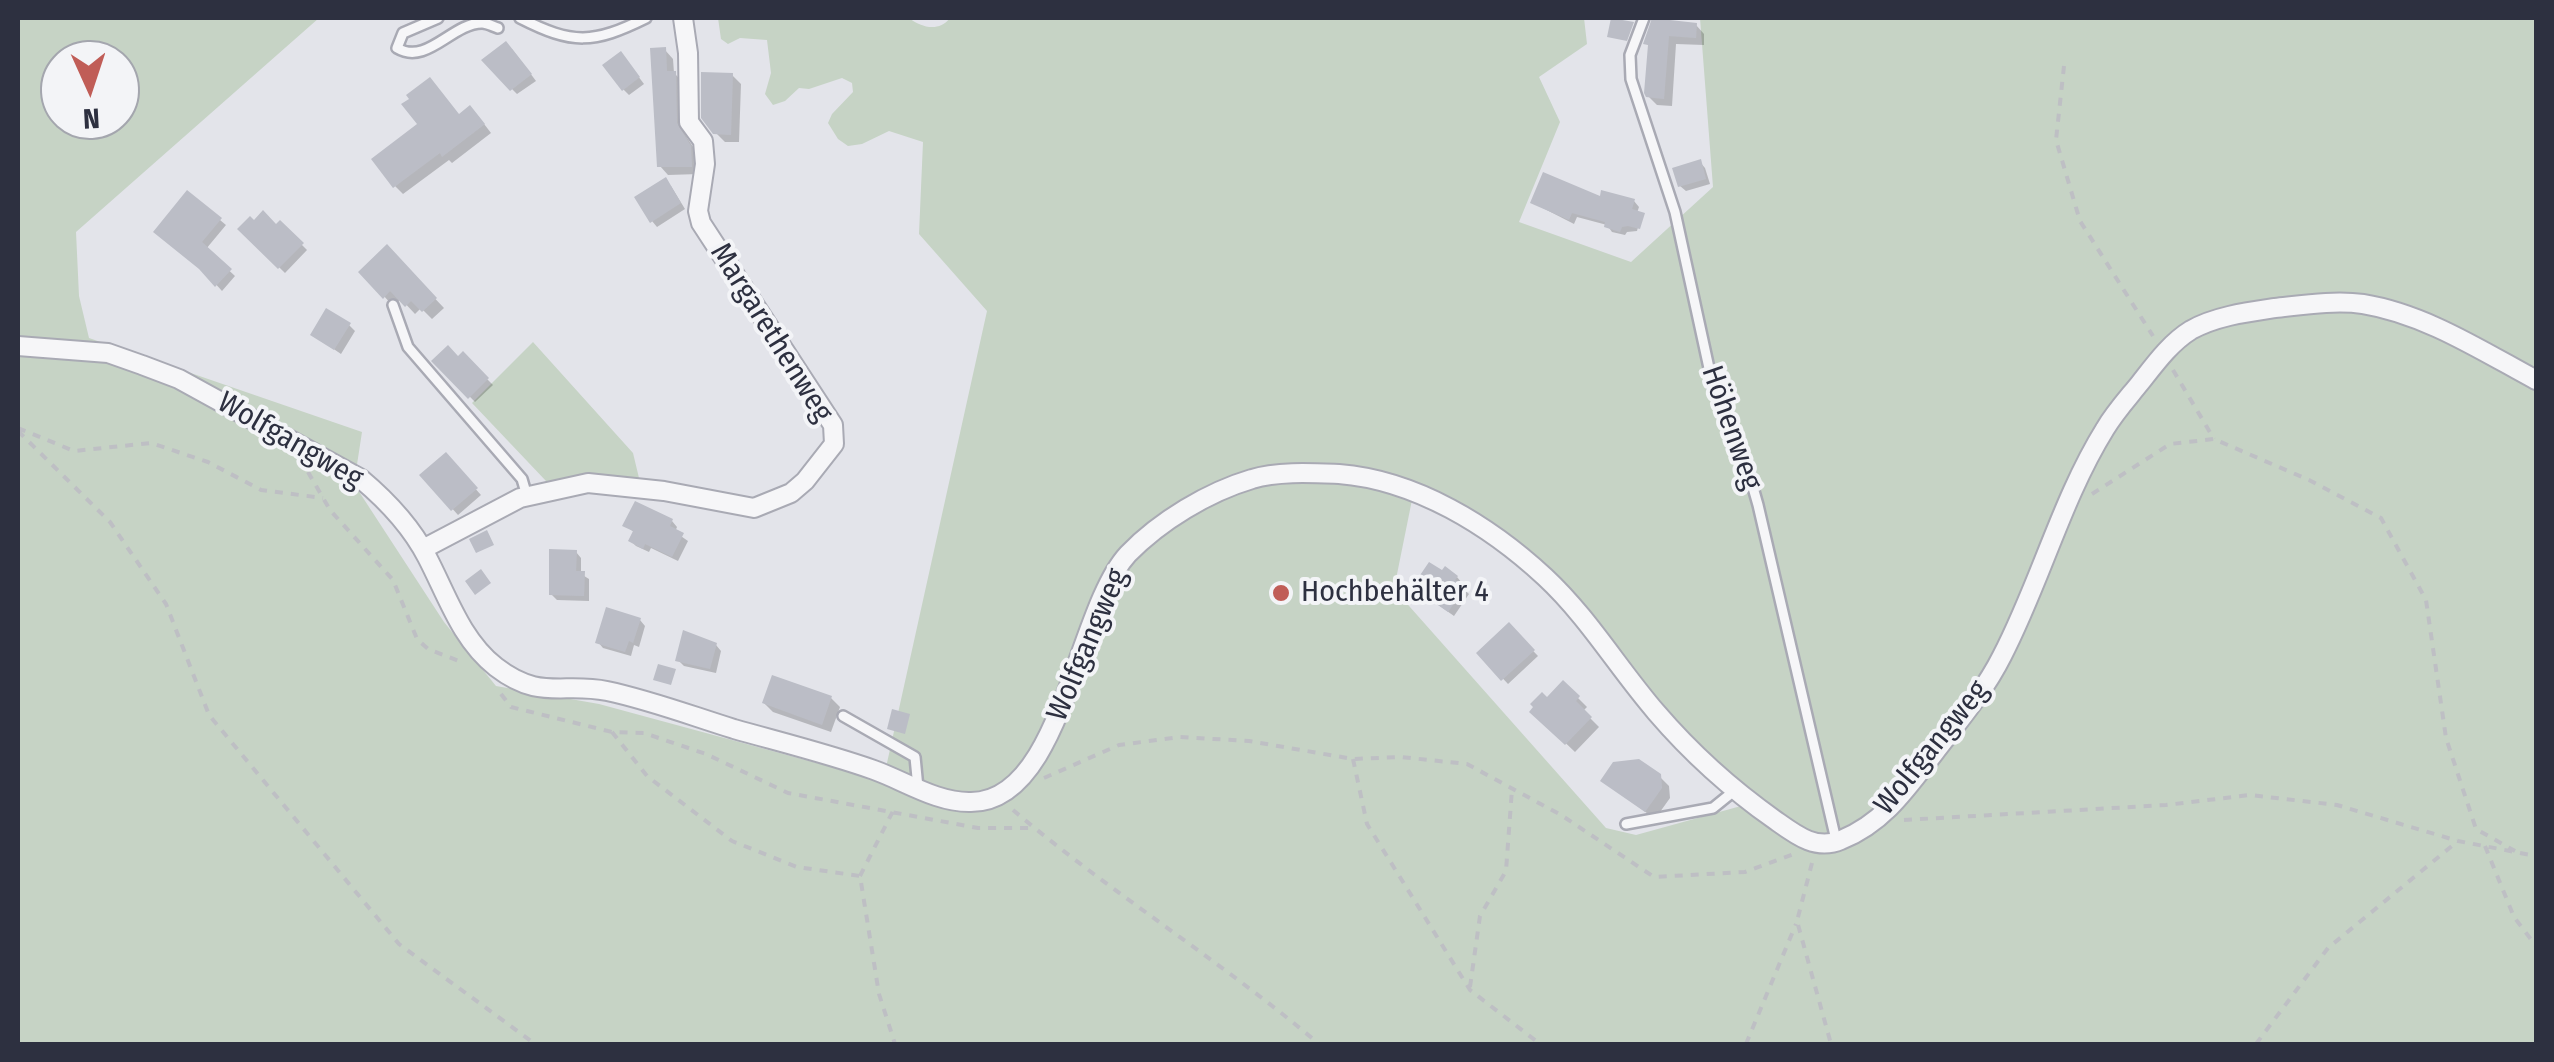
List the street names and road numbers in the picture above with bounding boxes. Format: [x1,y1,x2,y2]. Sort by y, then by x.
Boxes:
street label: Margarethenweg [702,237,840,429]
street label: Höhenweg [1693,361,1769,495]
street label: Wolfgangweg [211,385,369,497]
street label: Wolfgangweg [1040,564,1136,726]
street label: Wolfgangweg [1867,674,1997,822]

